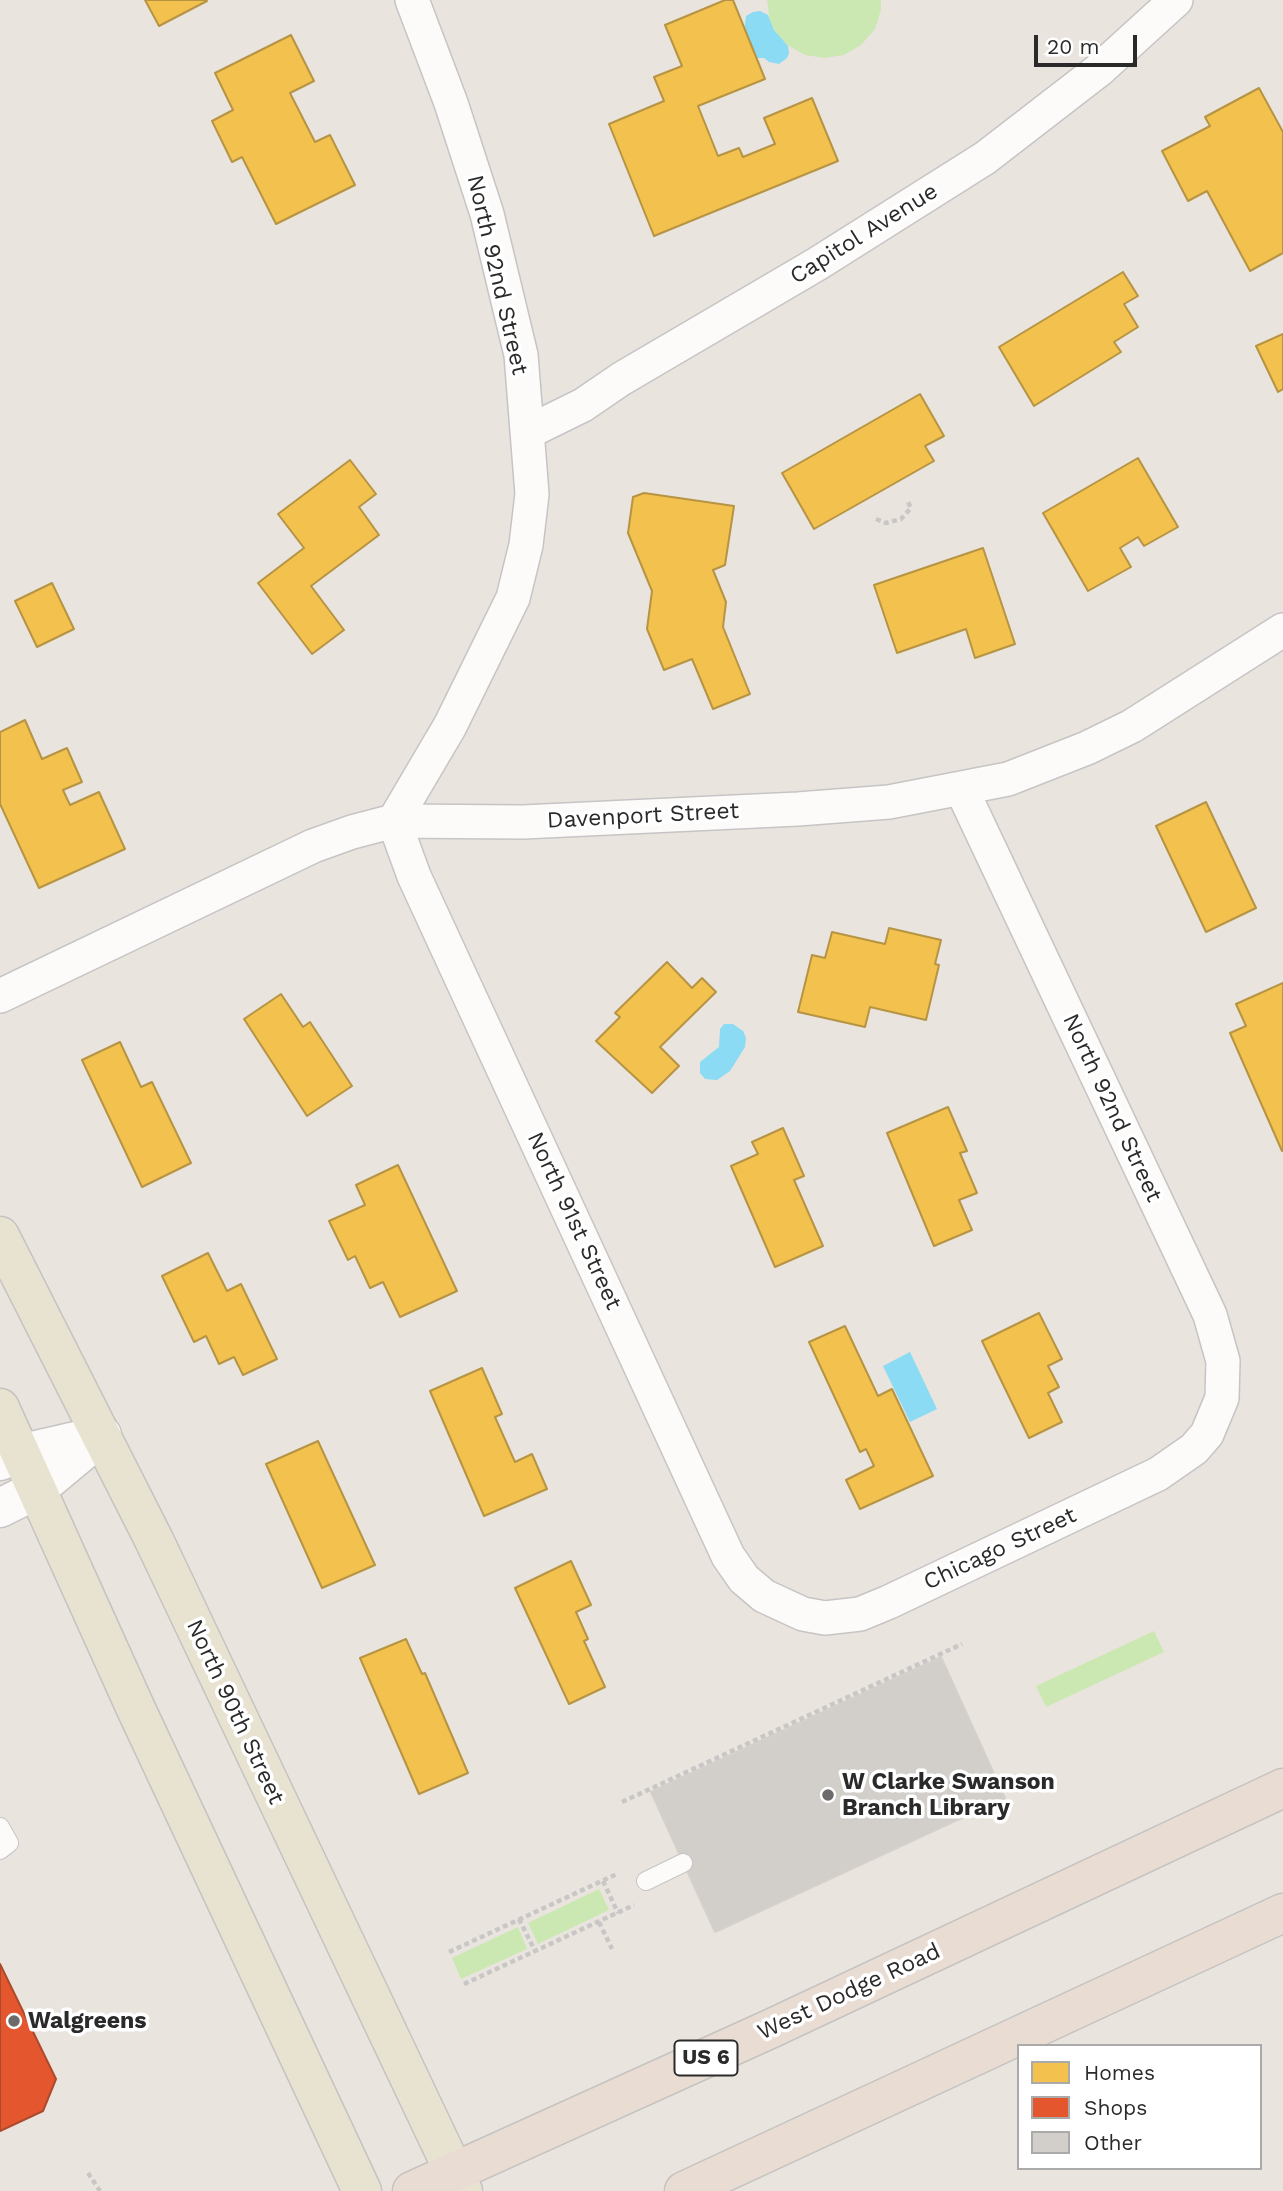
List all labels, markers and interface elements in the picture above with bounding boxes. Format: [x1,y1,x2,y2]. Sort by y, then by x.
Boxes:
scale bar [1038,21,1141,65]
text: 20 m [1047,34,1099,59]
street label: North 92nd Street [461,172,533,378]
street label: Capitol Avenue [785,178,943,290]
street label: Davenport Street [546,797,740,835]
street label: North 92nd Street [1056,1010,1168,1206]
street label: North 91st Street [521,1128,627,1314]
street label: Chicago Street [919,1502,1081,1596]
street label: North 90th Street [180,1615,290,1809]
place label: W Clarke Swanson Branch Library [842,1768,1055,1822]
marker: W Clarke Swanson Branch Library [820,1787,836,1803]
street label: West Dodge Road [753,1938,945,2046]
place label: Walgreens [28,2007,147,2035]
marker: Walgreens [6,2013,22,2029]
road number: US 6 [674,2040,738,2076]
legend [1017,2044,1262,2170]
text: Homes [1084,2060,1155,2085]
text: Shops [1084,2095,1147,2120]
text: Other [1084,2130,1142,2155]

